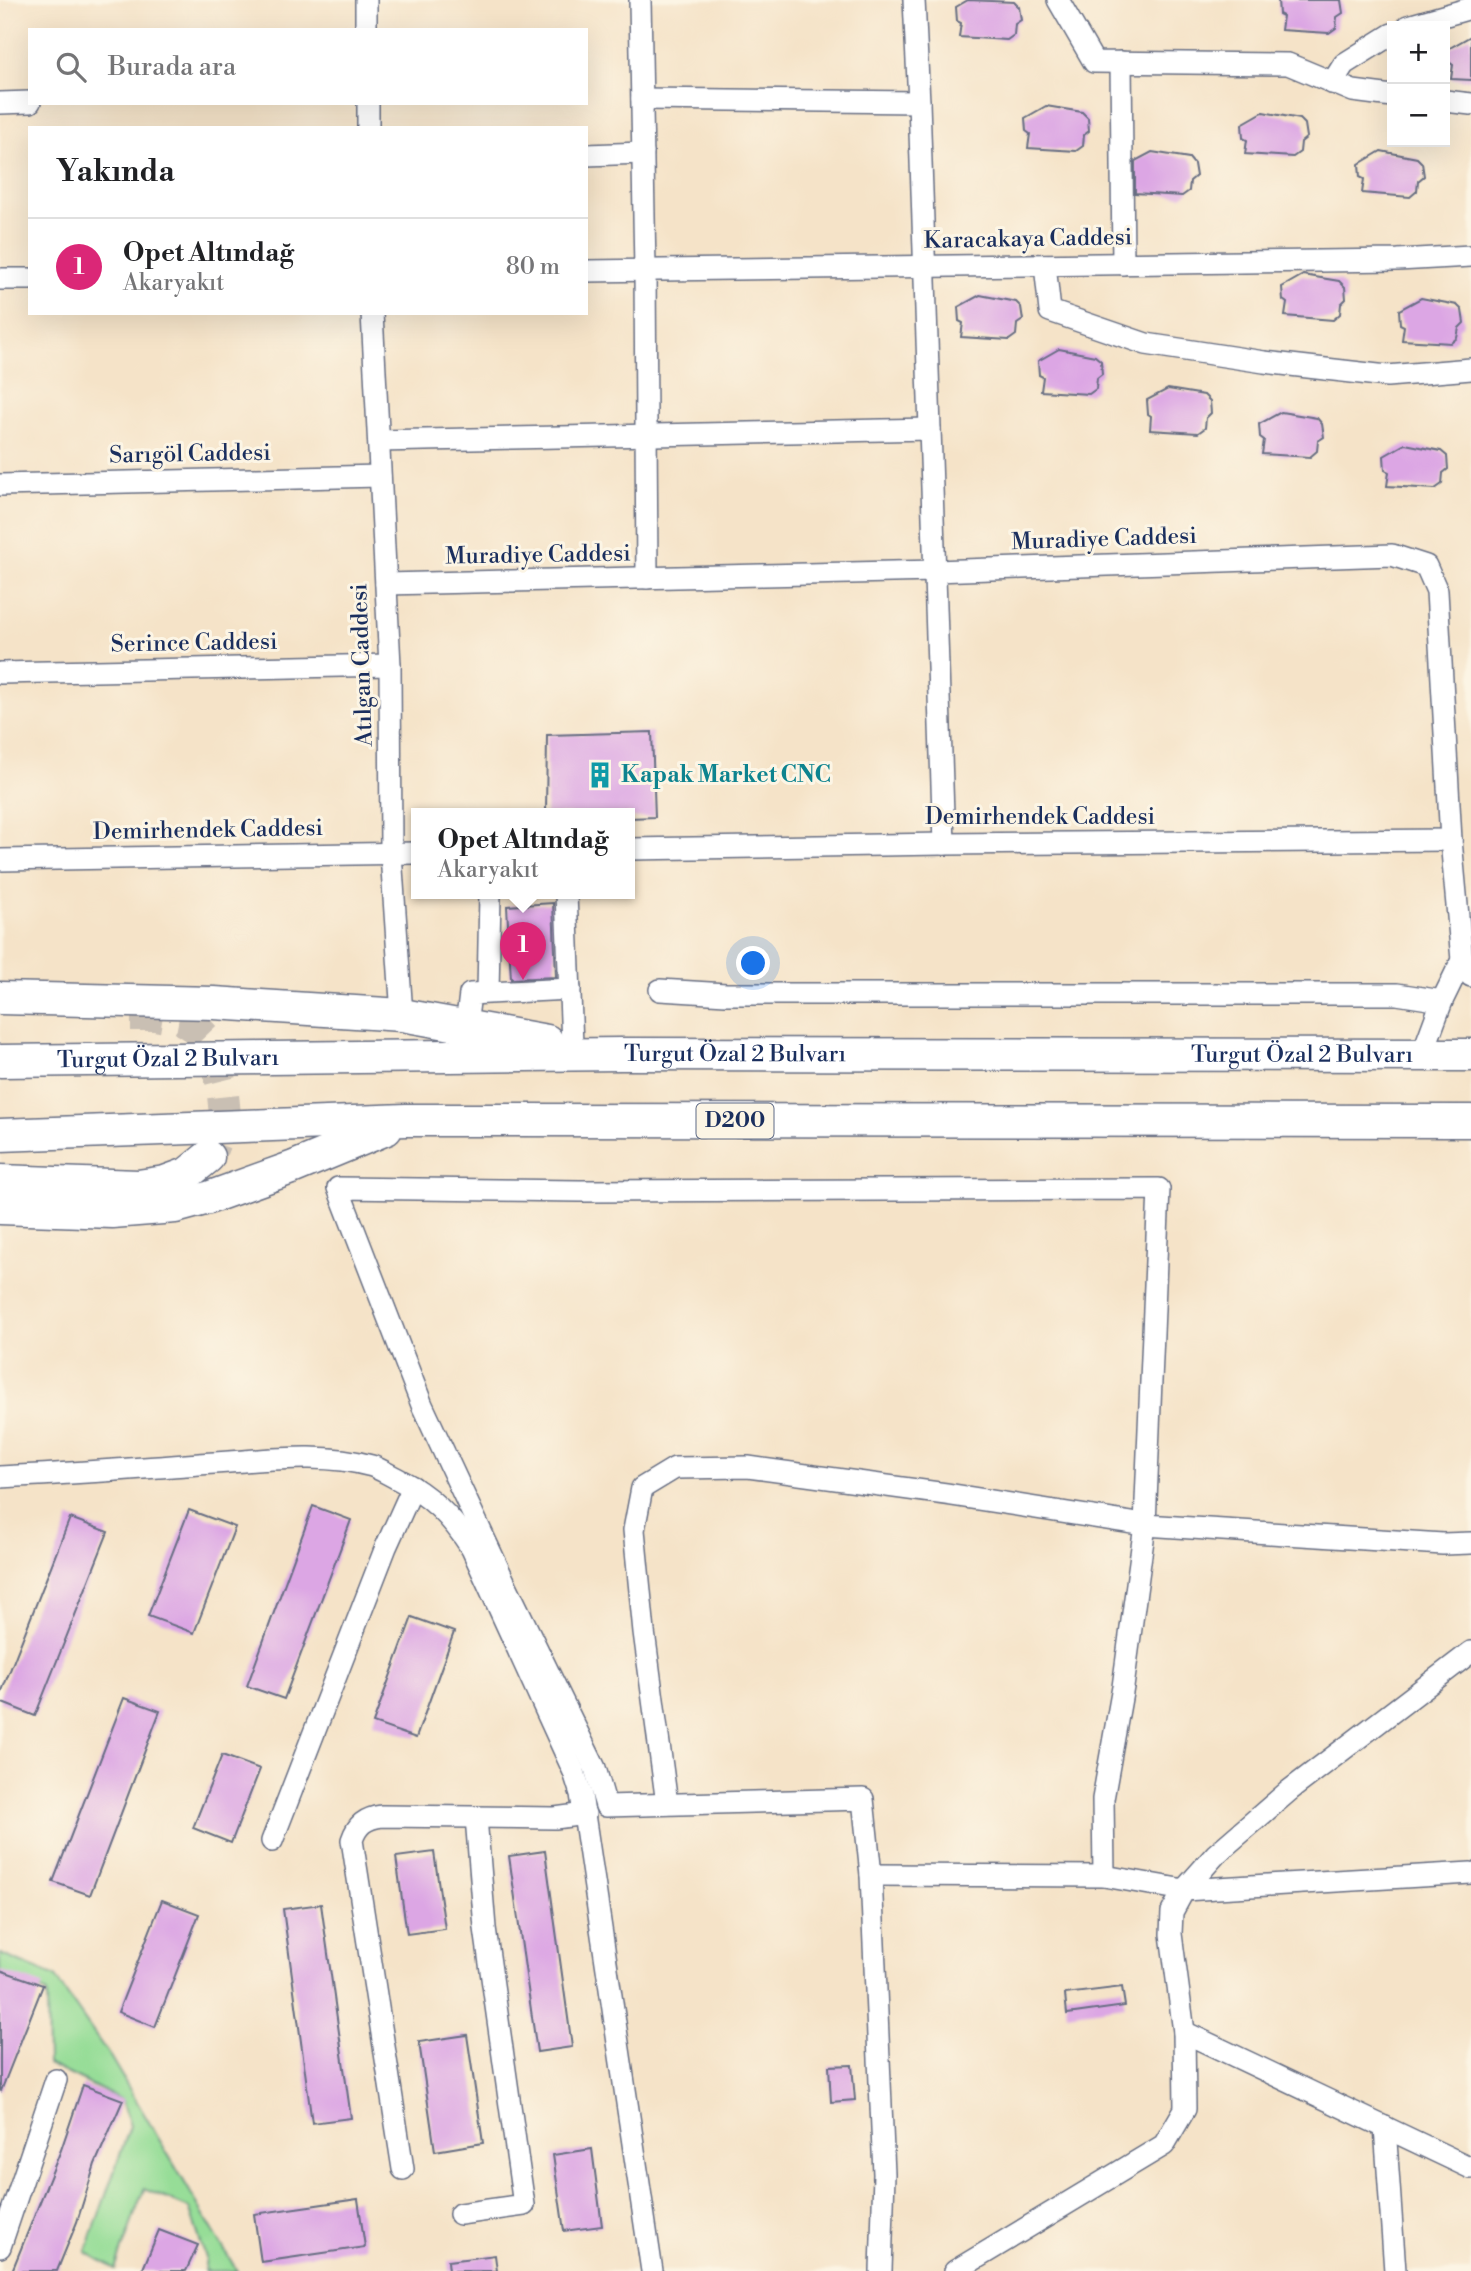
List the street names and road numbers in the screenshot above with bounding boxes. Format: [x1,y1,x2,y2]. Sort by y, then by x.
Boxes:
street label: Karacakaya Caddesi [923,223,1133,255]
street label: Sarıgöl Caddesi [109,439,271,469]
street label: Muradiye Caddesi [1011,522,1197,556]
street label: Muradiye Caddesi [445,539,631,571]
street label: Atılgan Caddesi [345,583,379,748]
street label: Serince Caddesi [110,628,278,658]
street label: Demirhendek Caddesi [925,803,1155,831]
street label: Demirhendek Caddesi [93,814,323,846]
street label: Turgut Özal 2 Bulvarı [624,1038,846,1068]
street label: Turgut Özal 2 Bulvarı [1191,1039,1413,1069]
street label: Turgut Özal 2 Bulvarı [57,1043,279,1074]
road number: D200 [696,1104,774,1138]

